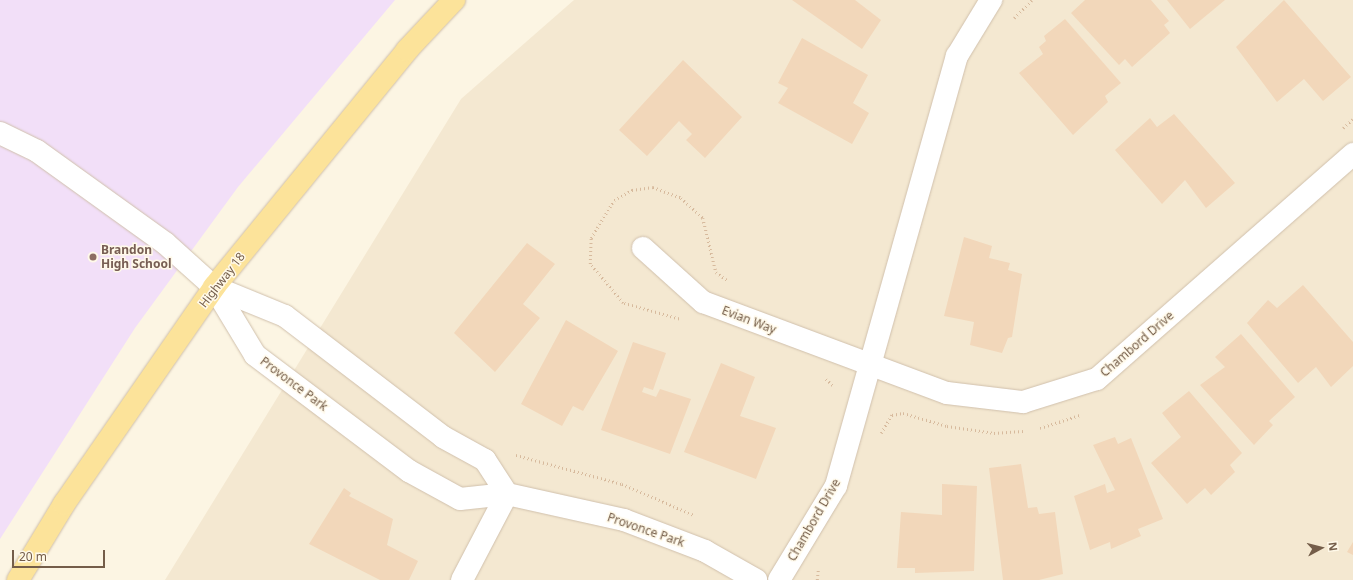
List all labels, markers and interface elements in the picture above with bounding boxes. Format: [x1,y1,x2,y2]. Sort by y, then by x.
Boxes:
place label: Brandon High School [101,243,171,271]
street label: Highway 18 [196,250,248,310]
marker: Brandon High School [88,252,98,262]
street label: Evian Way [720,303,778,337]
street label: Chambord Drive [1097,308,1177,380]
street label: Provonce Park [257,354,331,414]
street label: Chambord Drive [785,476,843,564]
street label: Provonce Park [605,510,687,550]
north arrow [1301,528,1341,568]
text: N [1325,541,1341,552]
scale bar [14,542,107,568]
text: 20 m [19,548,47,565]

